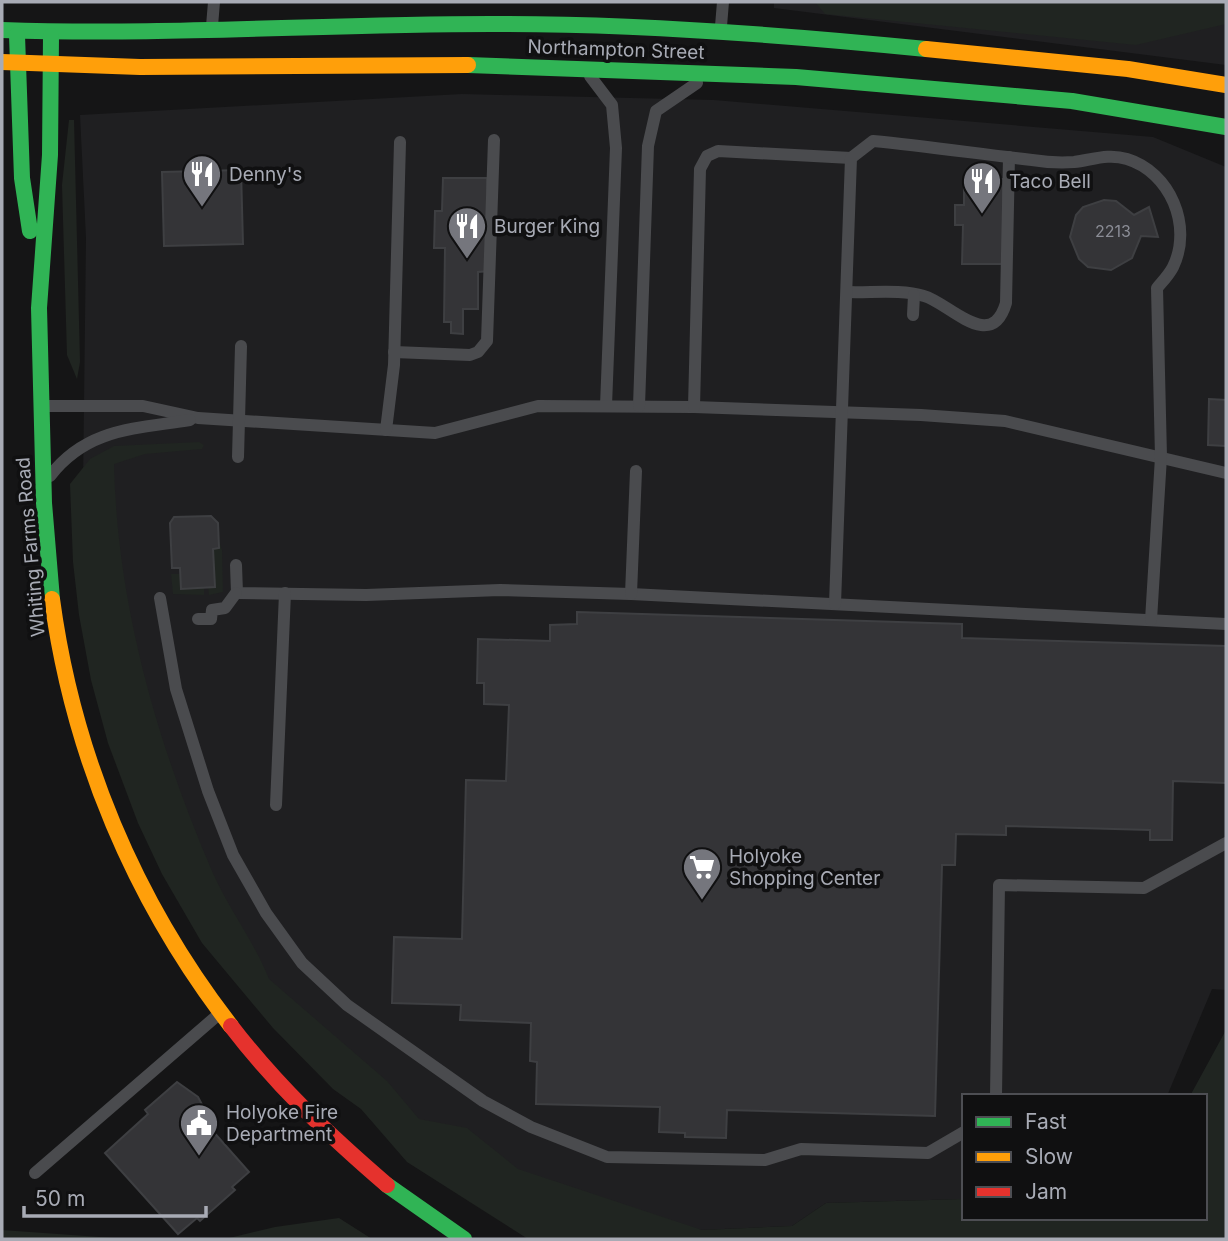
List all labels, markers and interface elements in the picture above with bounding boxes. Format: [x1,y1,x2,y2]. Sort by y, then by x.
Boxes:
street label: Northampton Street [527,35,705,64]
restaurant icon: Denny's [181,153,223,208]
restaurant icon: Taco Bell [961,160,1003,215]
place label: Denny's [229,163,302,186]
place label: Taco Bell [1009,170,1091,193]
restaurant icon: Burger King [446,205,488,260]
place label: Burger King [494,215,600,238]
house number: 2213 [1095,221,1131,241]
street label: Whiting Farms Road [11,456,50,638]
place label: Holyoke Shopping Center [729,845,880,890]
supermarket icon: Holyoke Shopping Center [681,846,723,901]
legend [962,1094,1207,1220]
place label: Holyoke Fire Department [226,1101,338,1146]
public building icon: Holyoke Fire Department [178,1102,220,1157]
text: Fast [1025,1109,1067,1134]
text: Slow [1025,1144,1073,1169]
scale bar [24,1174,206,1218]
text: Jam [1025,1179,1067,1204]
text: 50 m [35,1186,85,1211]

